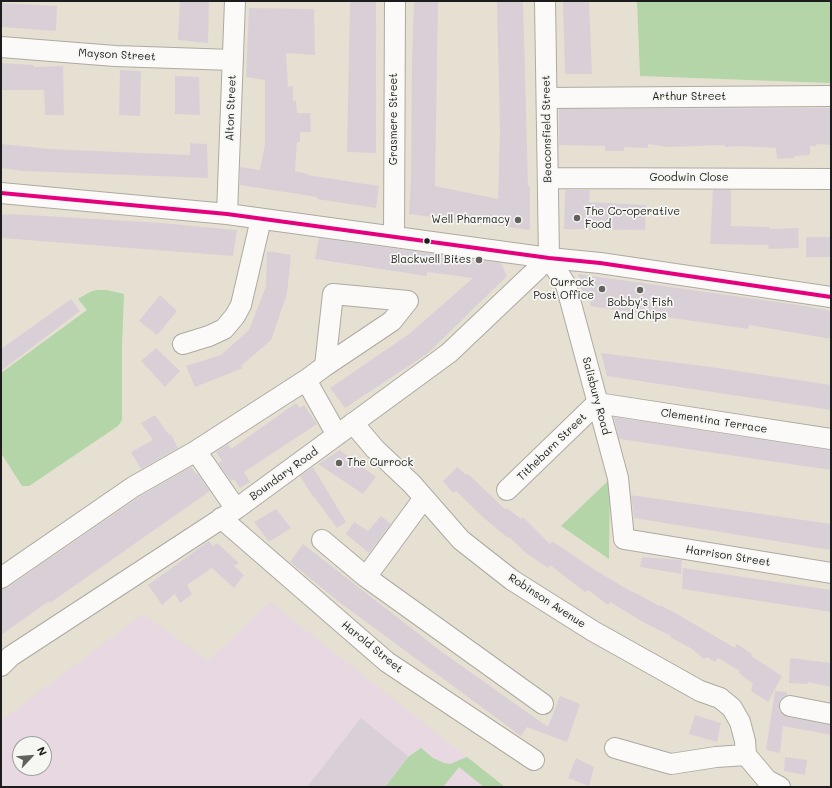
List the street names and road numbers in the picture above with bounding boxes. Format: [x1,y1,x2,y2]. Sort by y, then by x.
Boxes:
street label: Mayson Street [78,46,156,64]
street label: Grasmere Street [387,73,401,165]
street label: Alton Street [223,75,239,141]
street label: Beaconsfield Street [539,75,555,183]
street label: Arthur Street [652,90,726,104]
street label: Goodwin Close [650,171,728,185]
street label: Salisbury Road [579,356,613,436]
street label: Clementina Terrace [660,406,768,436]
street label: Tithebarn Street [515,411,589,483]
street label: Boundary Road [247,445,321,503]
street label: Harrison Street [685,543,771,569]
street label: Robinson Avenue [506,571,588,631]
street label: Harold Street [339,618,405,676]

